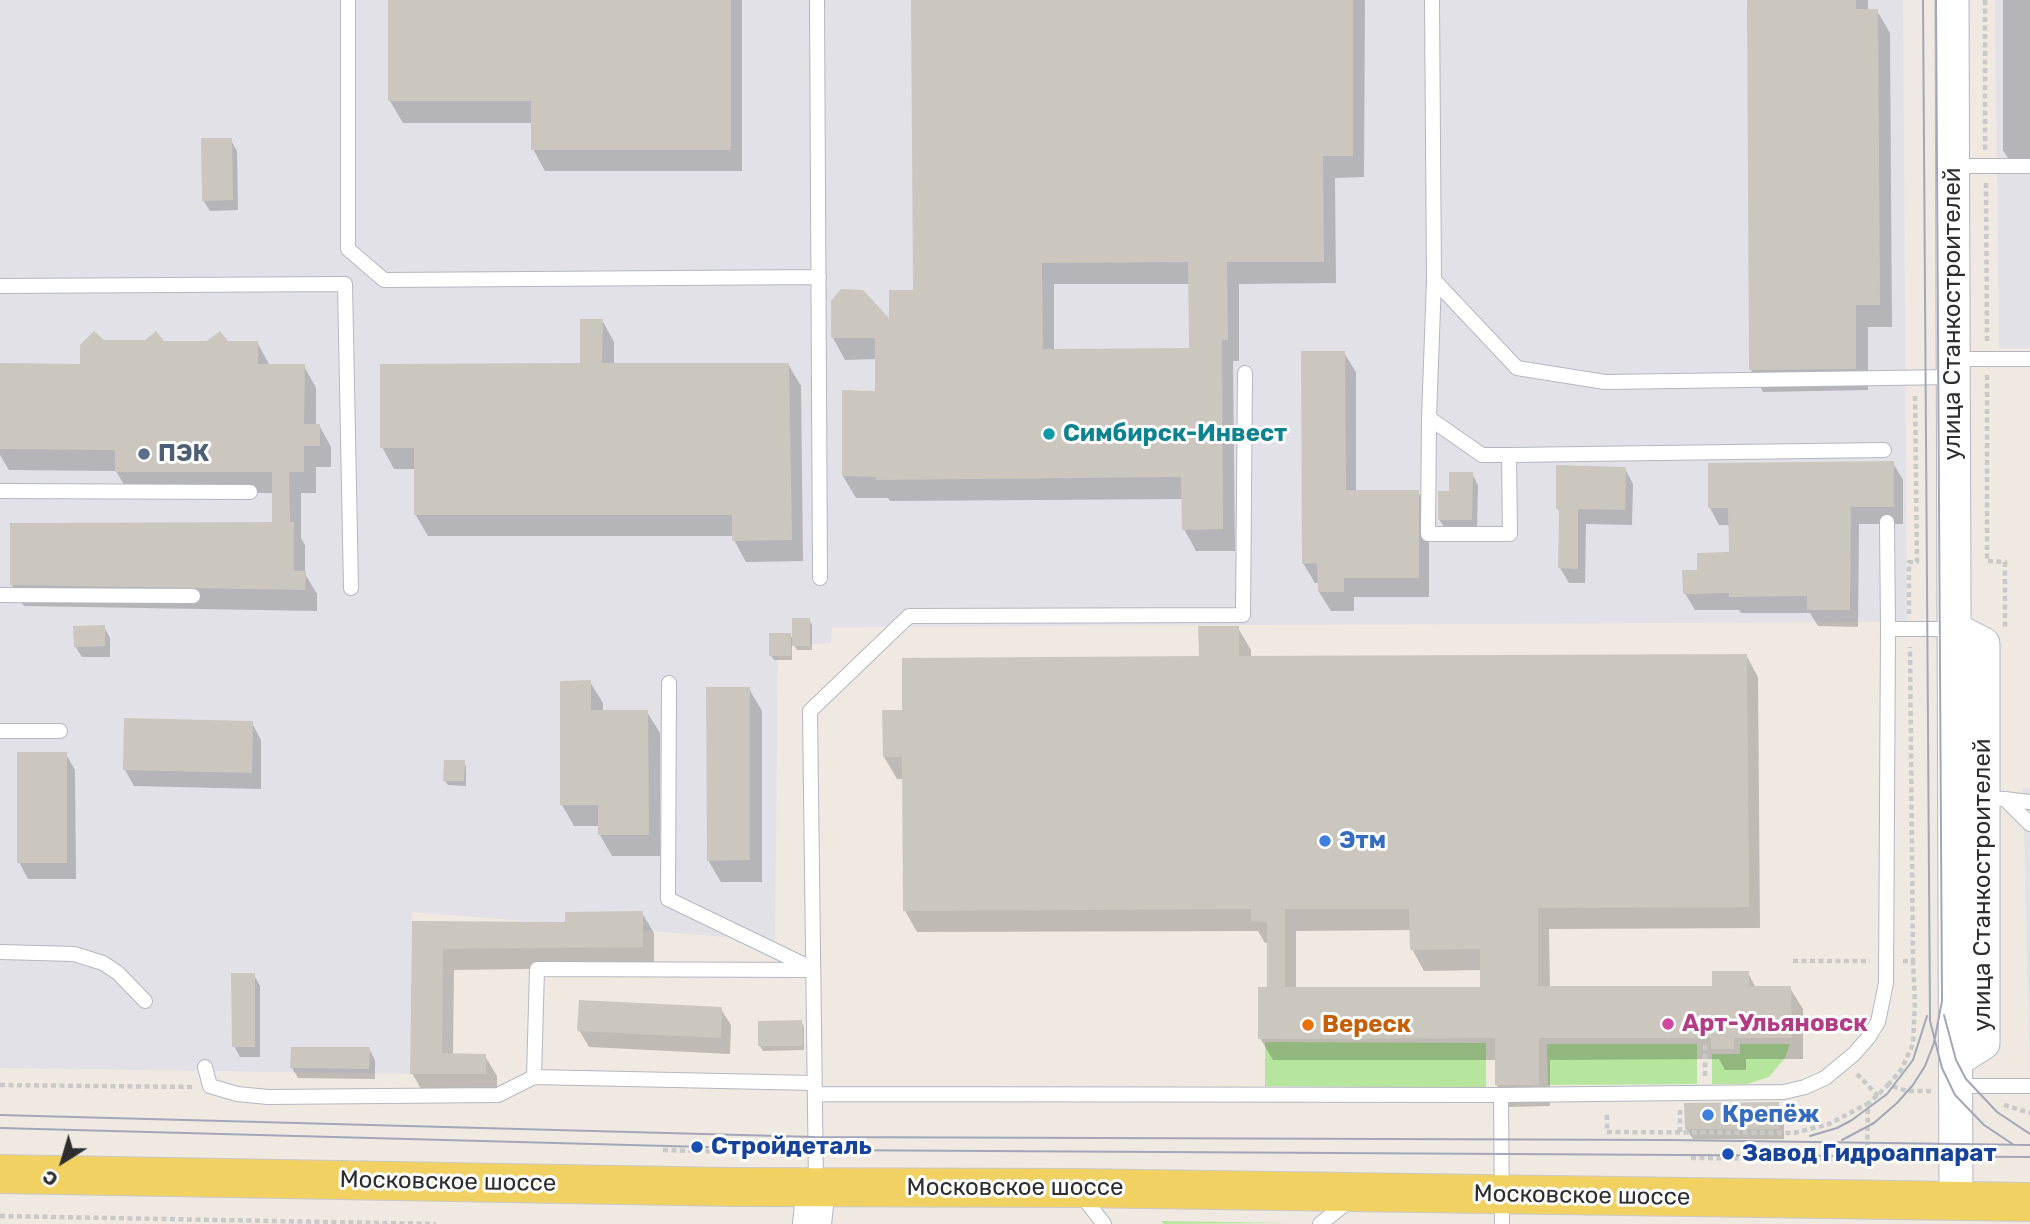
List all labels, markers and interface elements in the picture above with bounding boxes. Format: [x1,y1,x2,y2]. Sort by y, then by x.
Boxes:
street label: улица Станкостроителей [1939,168,1967,460]
place label: Симбирск-Инвест [1063,420,1287,448]
marker: Симбирск-Инвест [1041,426,1057,442]
place label: ПЭК [158,440,209,468]
marker: ПЭК [136,446,152,462]
street label: улица Станкостроителей [1969,739,1997,1031]
place label: Этм [1339,827,1386,855]
marker: Этм [1317,833,1333,849]
place label: Арт-Ульяновск [1682,1010,1868,1038]
place label: Вереск [1322,1011,1411,1039]
marker: Арт-Ульяновск [1660,1016,1676,1032]
marker: Вереск [1300,1017,1316,1033]
place label: Крепёж [1722,1101,1820,1129]
marker: Крепёж [1700,1107,1716,1123]
north arrow [28,1126,98,1196]
place label: Стройдеталь [711,1133,872,1161]
marker: Стройдеталь [689,1139,705,1155]
place label: Завод Гидроаппарат [1742,1140,1997,1168]
marker: Завод Гидроаппарат [1720,1146,1736,1162]
text: С [38,1165,62,1191]
street label: Московское шоссе [339,1166,557,1198]
street label: Московское шоссе [907,1174,1123,1202]
street label: Московское шоссе [1473,1180,1691,1212]

